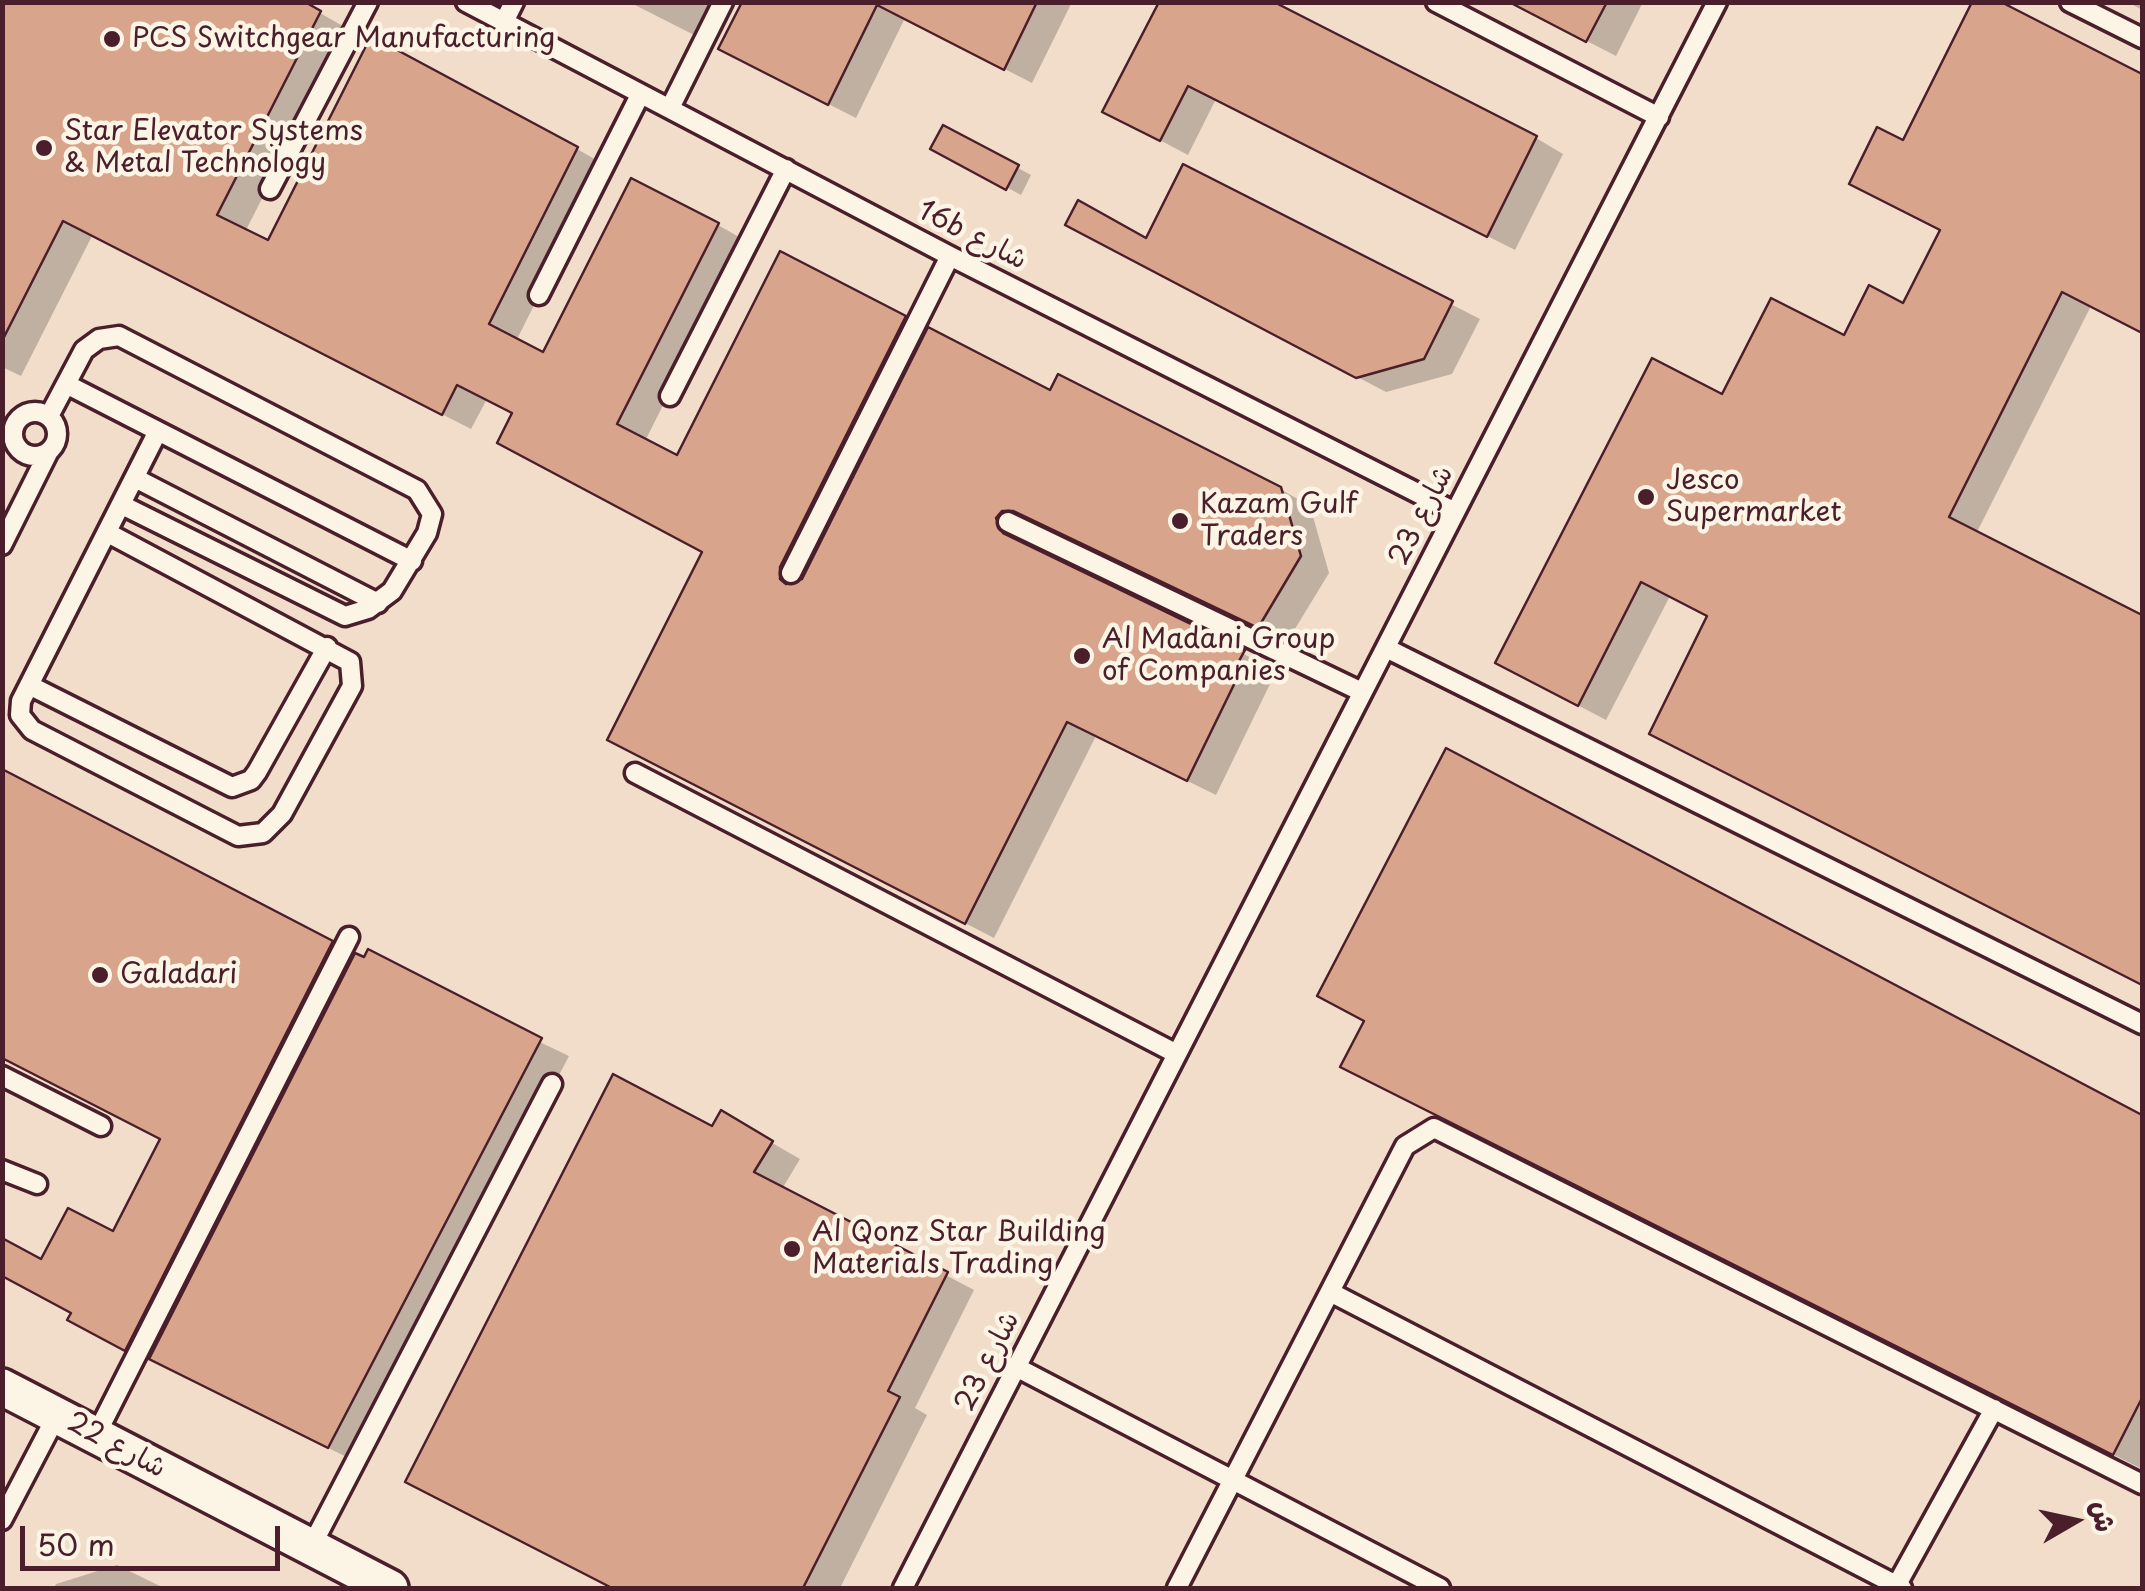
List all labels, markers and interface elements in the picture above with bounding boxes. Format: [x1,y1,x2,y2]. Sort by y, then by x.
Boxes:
place label: PCS Switchgear Manufacturing [132,22,555,56]
marker: PCS Switchgear Manufacturing [101,28,123,50]
place label: Star Elevator Systems & Metal Technology [64,115,363,181]
marker: Star Elevator Systems & Metal Technology [33,137,55,159]
street label: 16b شارع [912,194,1032,278]
street label: شارع 23 [1383,460,1461,572]
place label: Jesco Supermarket [1666,464,1842,530]
marker: Jesco Supermarket [1635,486,1657,508]
place label: Kazam Gulf Traders [1200,488,1357,554]
marker: Kazam Gulf Traders [1169,510,1191,532]
place label: Al Madani Group of Companies [1102,623,1335,689]
marker: Al Madani Group of Companies [1071,645,1093,667]
place label: Galadari [120,958,237,992]
marker: Galadari [89,964,111,986]
place label: Al Qonz Star Building Materials Trading [812,1216,1106,1282]
marker: Al Qonz Star Building Materials Trading [781,1238,803,1260]
street label: شارع 23 [949,1306,1027,1418]
street label: شارع 22 [61,1406,171,1486]
north arrow [2025,1471,2125,1571]
text: ش [2081,1498,2129,1535]
scale bar [25,1506,285,1568]
text: 50 m [37,1521,115,1566]

